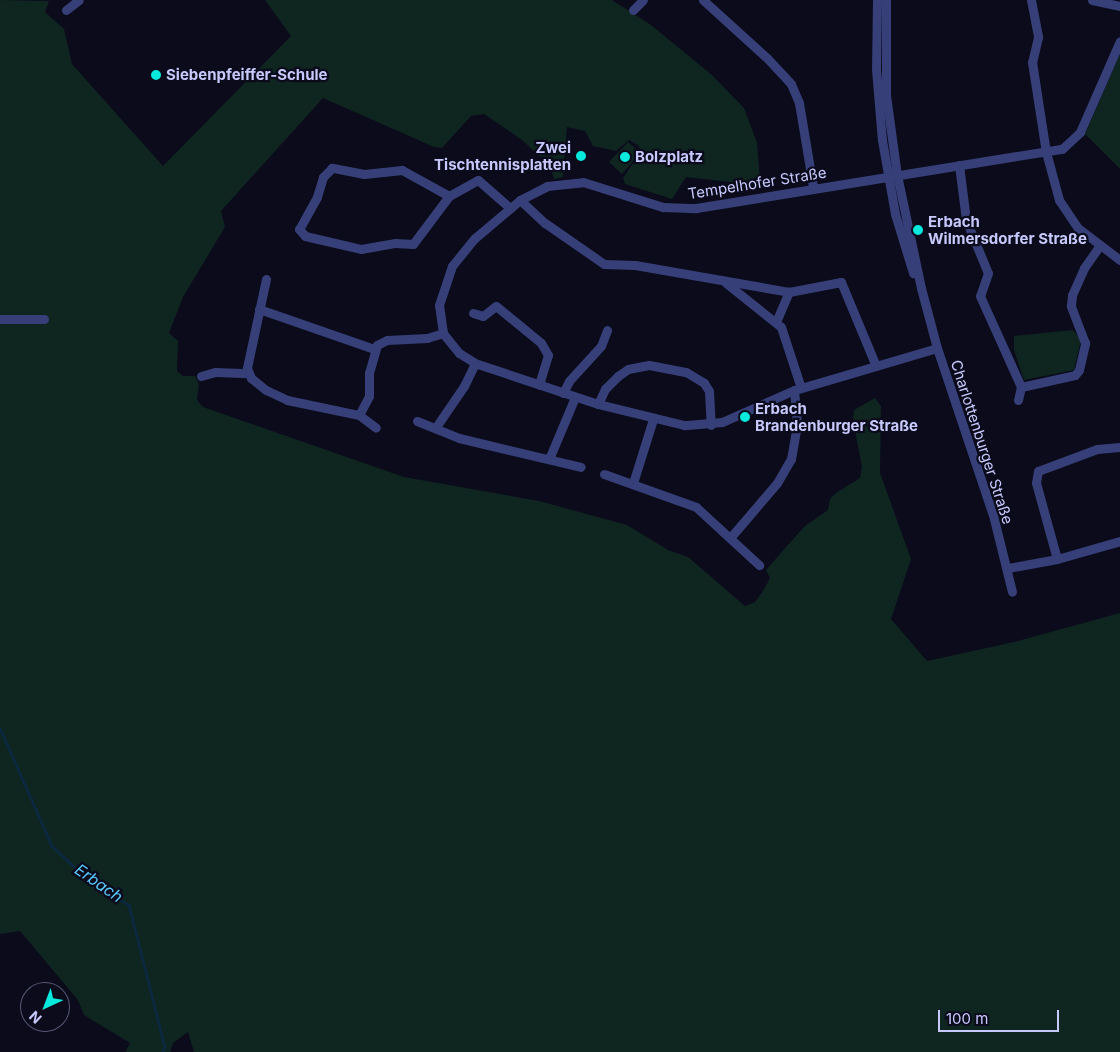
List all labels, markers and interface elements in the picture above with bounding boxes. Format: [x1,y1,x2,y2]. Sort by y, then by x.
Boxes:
place label: Siebenpfeiffer-Schule [166,66,327,84]
marker: Siebenpfeiffer-Schule [150,69,162,81]
place label: Zwei Tischtennisplatten [434,138,571,173]
place label: Bolzplatz [635,148,703,166]
marker: Zwei Tischtennisplatten [575,150,587,162]
marker: Bolzplatz [619,151,631,163]
street label: Tempelhofer Straße [686,163,828,203]
place label: Erbach Wilmersdorfer Straße [928,212,1087,247]
marker: Erbach Wilmersdorfer Straße [912,224,924,236]
street label: Charlottenburger Straße [947,358,1017,526]
place label: Erbach Brandenburger Straße [755,399,918,434]
marker: Erbach Brandenburger Straße [739,411,751,423]
water label: Erbach [71,860,127,906]
north arrow [20,982,70,1032]
scale bar [940,1000,1061,1032]
text: N [25,1008,45,1027]
text: 100 m [946,1009,988,1028]

